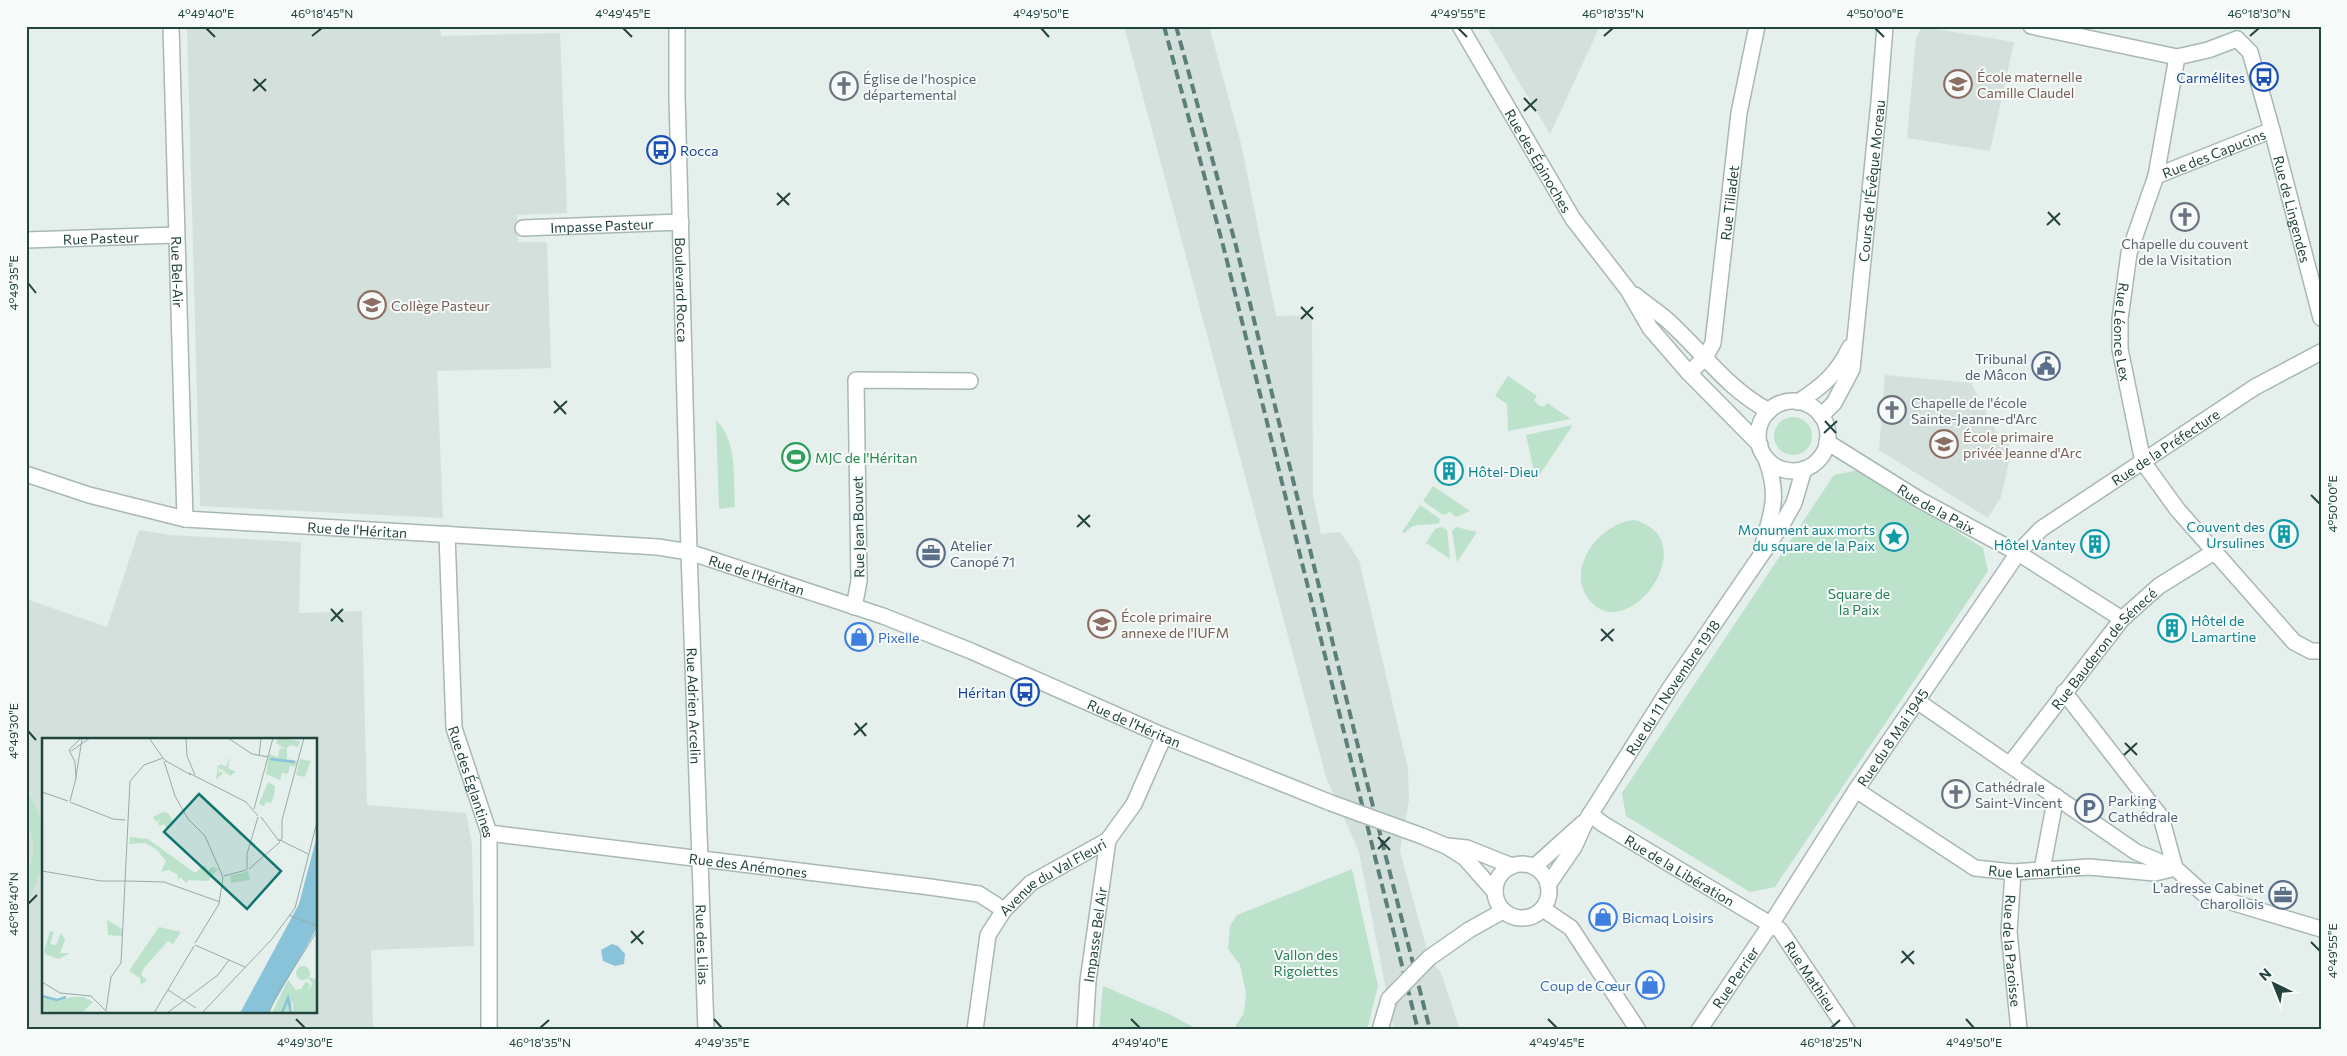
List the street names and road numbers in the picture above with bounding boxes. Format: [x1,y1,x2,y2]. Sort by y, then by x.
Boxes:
street label: Cours de l'Évêque Moreau [1854,99,1888,263]
street label: Rue des Épinoches [1502,106,1576,215]
street label: Rue des Capucins [2159,125,2268,181]
street label: Rue de Lingendes [2271,154,2315,264]
street label: Rue Tilladet [1716,164,1742,241]
street label: Impasse Pasteur [550,215,654,235]
street label: Rue Pasteur [63,228,140,247]
street label: Rue Bel-Air [168,236,188,308]
street label: Boulevard Rocca [672,237,692,343]
street label: Rue Léonce Lex [2112,282,2135,383]
street label: Rue de la Préfecture [2108,405,2222,489]
street label: Rue Jean Bouvet [849,476,867,578]
street label: Rue de la Paix [1895,480,1979,537]
street label: Rue de l'Héritan [307,518,408,541]
street label: Rue de l'Héritan [707,551,807,598]
street label: Rue Bauderon de Sénecé [2047,584,2160,713]
street label: Rue du 11 Novembre 1918 [1622,616,1723,758]
street label: Rue Adrien Arcelin [684,647,705,764]
street label: Rue du 8 Mai 1945 [1853,685,1932,789]
street label: Rue de l'Héritan [1085,695,1183,750]
street label: Rue des Églantines [445,723,498,838]
street label: Rue de la Libération [1622,831,1738,909]
street label: Avenue du Val Fleuri [995,834,1109,919]
street label: Rue des Anémones [688,849,808,880]
street label: Rue Lamartine [1988,859,2081,880]
street label: Impasse Bel Air [1079,885,1110,983]
street label: Rue de la Paroisse [2000,894,2025,1008]
street label: Rue des Lilas [693,904,713,985]
street label: Rue Mathieu [1781,938,1840,1014]
street label: Rue Perrier [1708,943,1762,1011]

